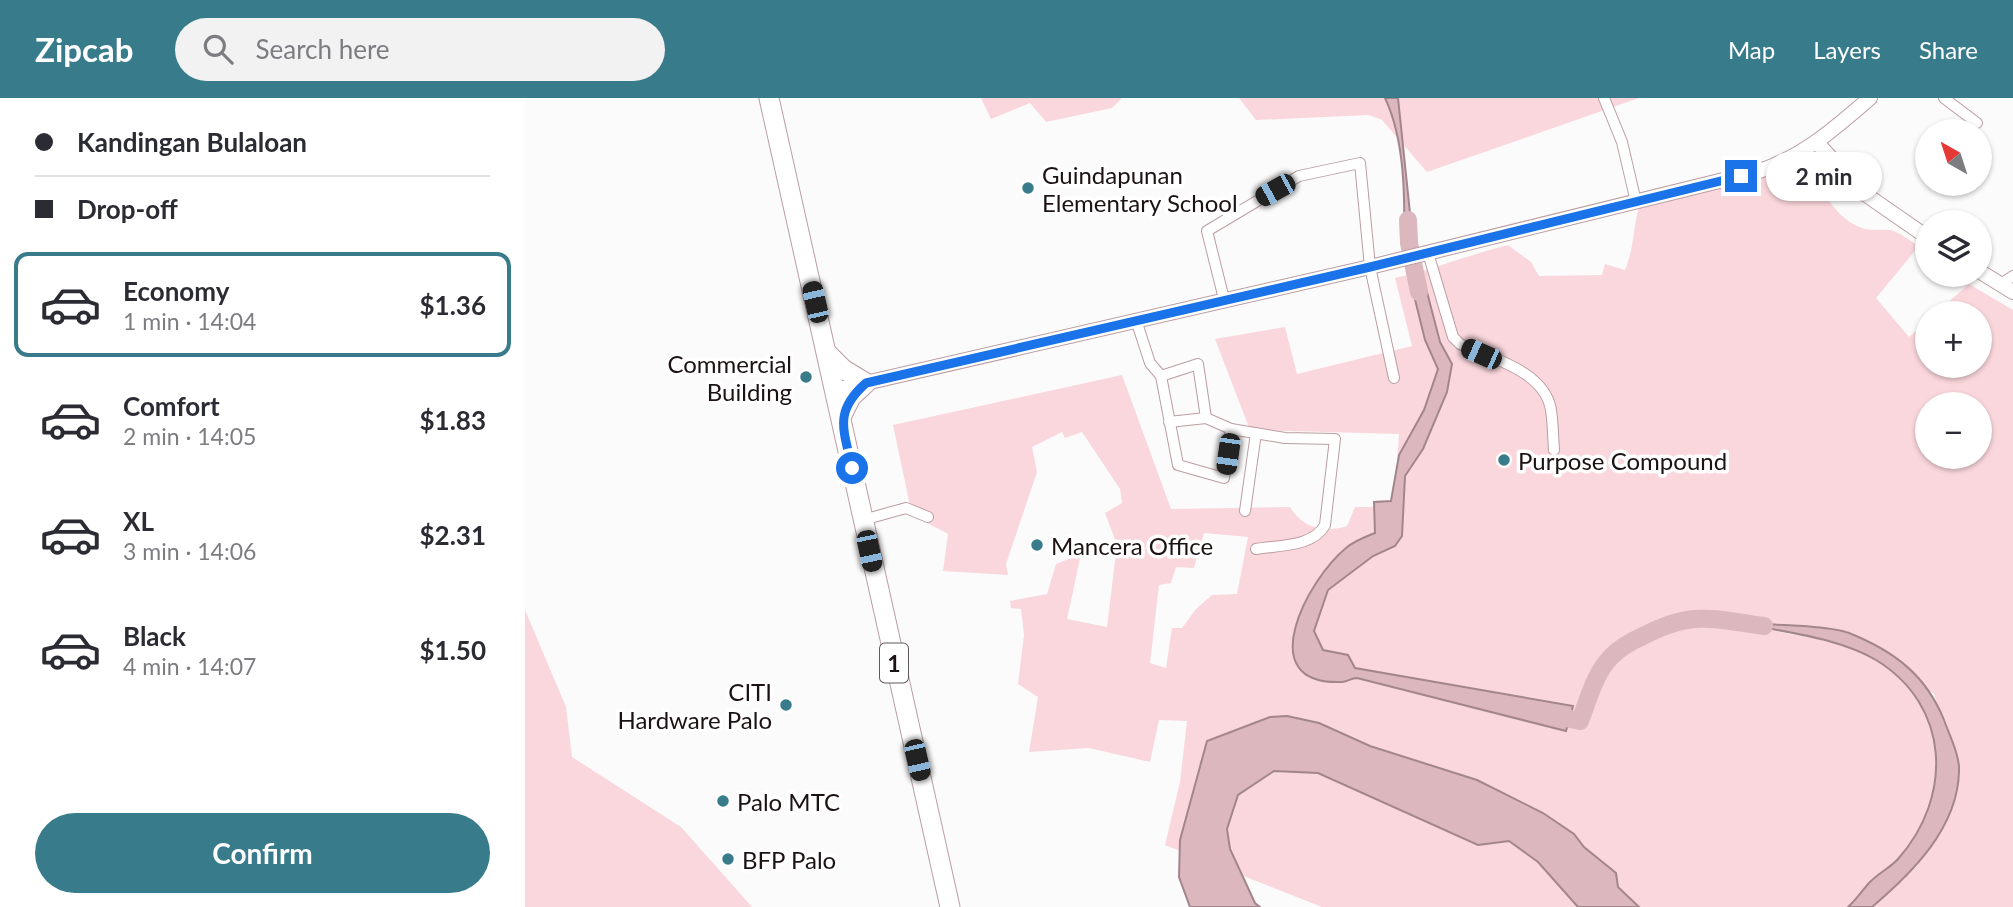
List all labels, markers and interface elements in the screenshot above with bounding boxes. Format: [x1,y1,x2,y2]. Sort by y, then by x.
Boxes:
search box [175,18,665,81]
text: Zipcab [35,29,133,69]
icon: search [199,30,237,68]
text: Search here [255,33,390,65]
text: Map [1728,35,1775,64]
text: Layers [1813,35,1881,64]
text: Share [1919,35,1978,64]
north arrow [1915,119,1991,196]
map controls [1915,119,1992,469]
text: Kandingan Bulaloan [77,126,307,158]
callout: 2 min [1765,152,1881,200]
place label: Guindapunan Elementary School [1042,160,1238,217]
route end [1725,160,1757,192]
text: 2 min [1795,162,1853,190]
car [1252,171,1299,209]
marker: Guindapunan Elementary School [1020,180,1036,196]
text: Drop-off [77,193,178,225]
button: layers [1915,210,1992,287]
icon: car [39,273,102,336]
text: Economy [123,275,229,307]
car [801,279,830,325]
text: $1.36 [420,289,486,321]
button: + [1915,301,1992,378]
text: 1 min · 14:04 [123,307,256,335]
car [1458,336,1505,372]
place label: Commercial Building [667,349,792,406]
marker: Commercial Building [798,369,814,385]
icon: car [39,388,102,451]
text: Comfort [123,390,220,422]
button: − [1915,392,1992,469]
text: $1.83 [420,404,486,436]
text: 2 min · 14:05 [123,422,256,450]
car [1215,432,1242,476]
place label: Purpose Compound [1518,446,1727,475]
route start [836,452,868,484]
marker: Purpose Compound [1496,452,1512,468]
icon: car [39,503,102,566]
text: XL [123,505,154,537]
text: $2.31 [420,519,486,551]
car [855,528,884,574]
place label: Mancera Office [1051,531,1213,560]
text: 3 min · 14:06 [123,537,256,565]
marker: Mancera Office [1029,537,1045,553]
icon: car [39,618,102,681]
text: Black [123,620,186,652]
text: $1.50 [420,634,486,666]
road number: 1 [880,643,908,682]
text: 4 min · 14:07 [123,652,256,680]
place label: CITI Hardware Palo [617,677,772,734]
marker: CITI Hardware Palo [778,697,794,713]
car [903,737,932,783]
place label: Palo MTC [737,787,840,816]
marker: Palo MTC [715,793,731,809]
button: Confirm [35,813,490,893]
place label: BFP Palo [742,845,836,874]
marker: BFP Palo [720,851,736,867]

